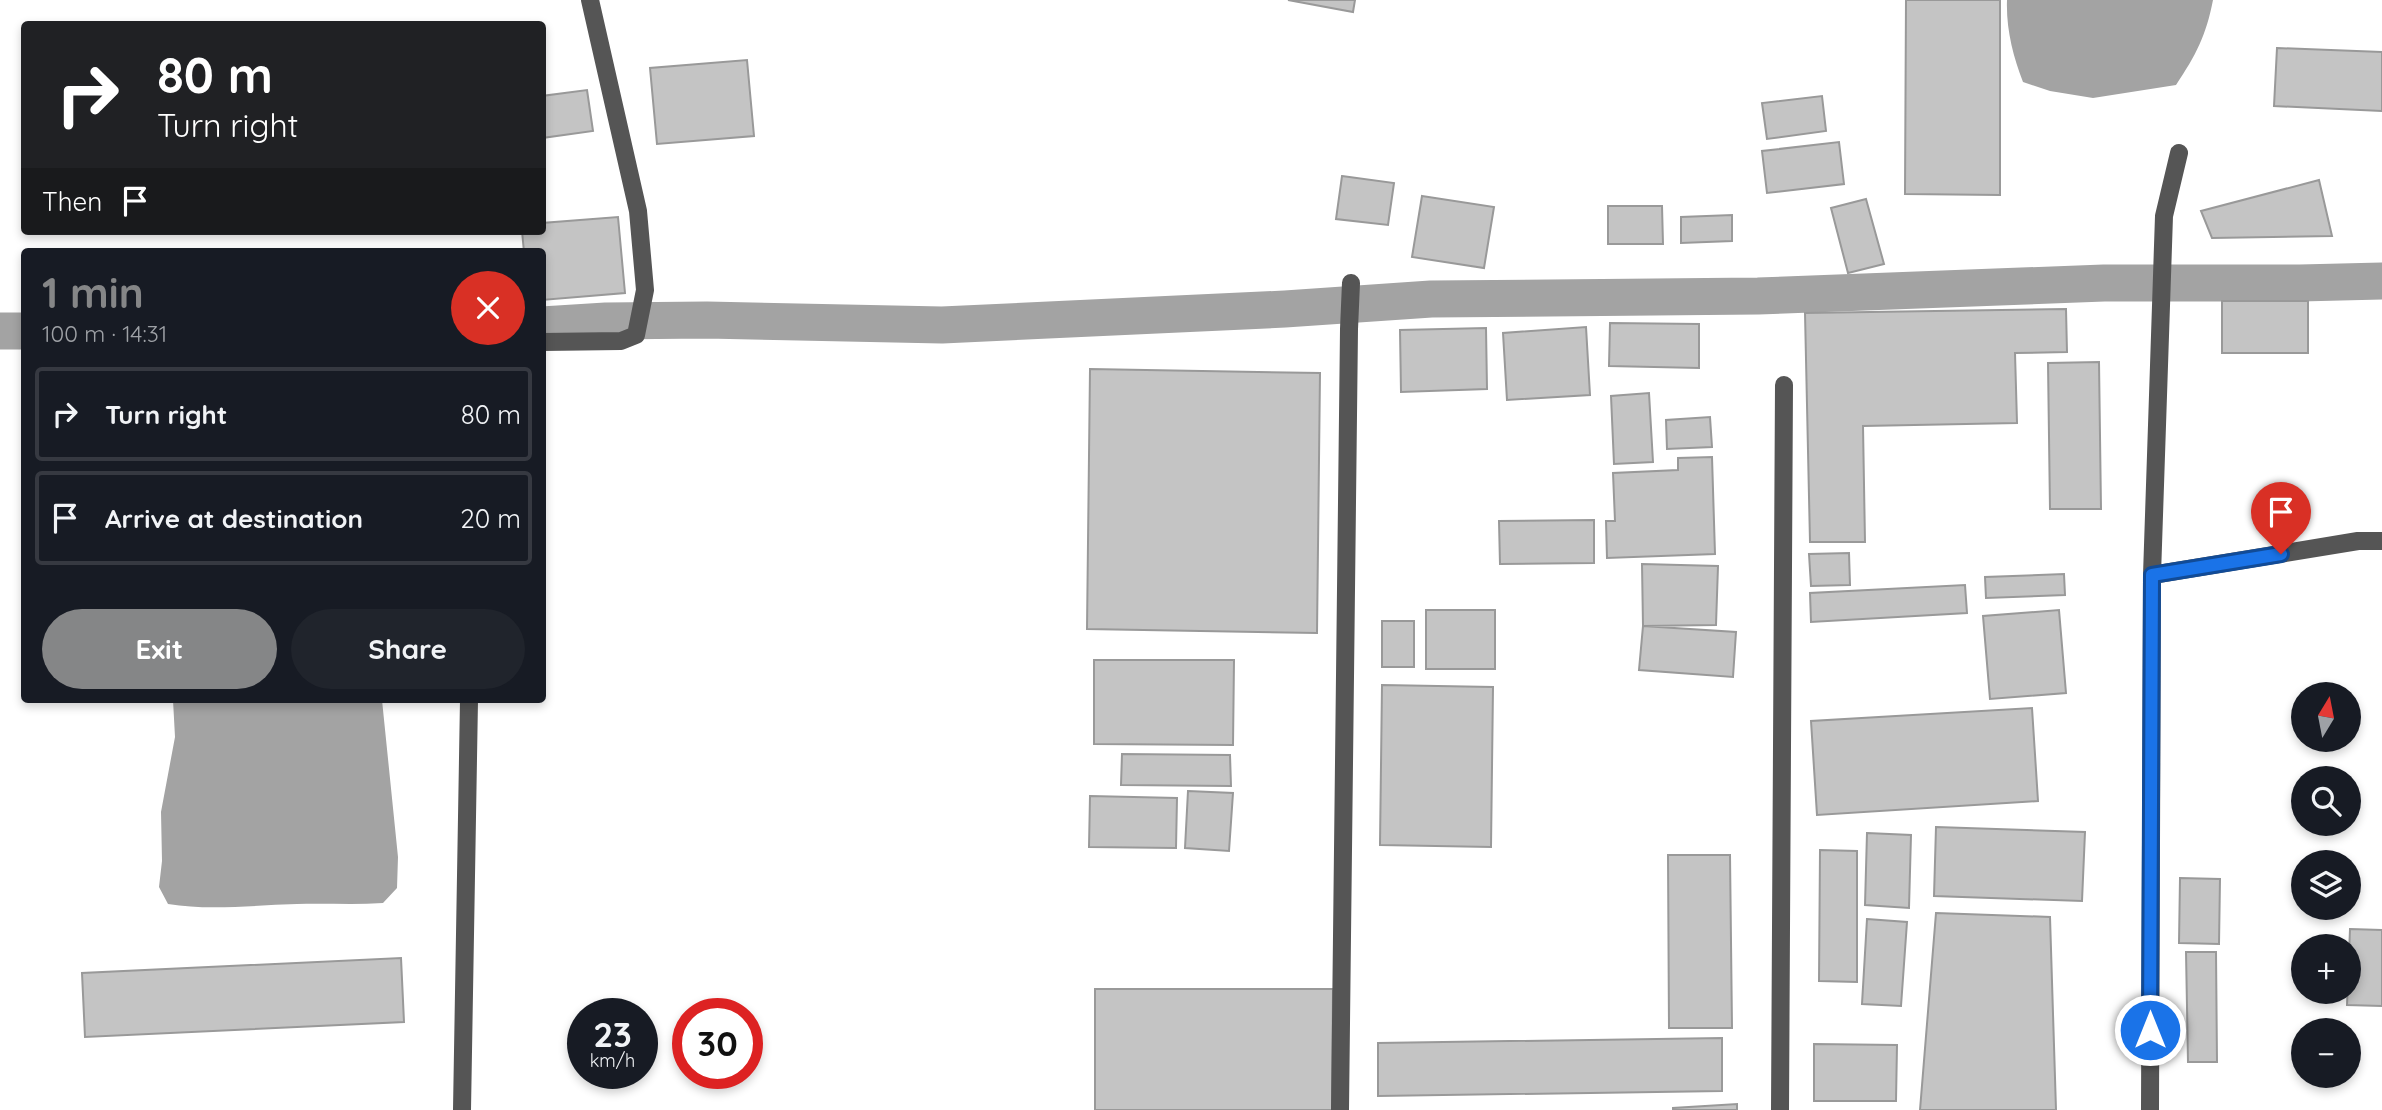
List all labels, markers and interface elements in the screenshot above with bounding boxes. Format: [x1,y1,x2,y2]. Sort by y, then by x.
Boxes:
text: 80 m [157,44,273,105]
icon: right [42,49,133,140]
text: Turn right [157,105,298,145]
icon: arrive [116,182,154,220]
text: Then [42,185,102,218]
text: 1 min [42,266,144,319]
button: close [451,271,525,345]
text: 100 m · 14:31 [42,319,167,348]
icon: right [46,395,84,433]
text: Turn right [105,398,227,431]
text: 80 m [461,398,521,431]
pin [2251,482,2311,554]
icon: arrive [2262,493,2300,531]
icon: arrive [46,499,84,537]
text: Arrive at destination [105,502,363,535]
text: 20 m [460,502,521,535]
button: Exit [42,609,277,689]
button: Share [291,609,525,689]
north arrow [2291,682,2361,752]
map controls [2291,682,2361,1088]
button: search [2291,766,2361,836]
button: layers [2291,850,2361,920]
button: + [2291,934,2361,1004]
position arrow [2113,993,2187,1067]
speed limit sign: 30 [672,998,763,1089]
text: 23 [593,1012,632,1056]
button: − [2291,1018,2361,1088]
text: km/h [590,1049,635,1072]

